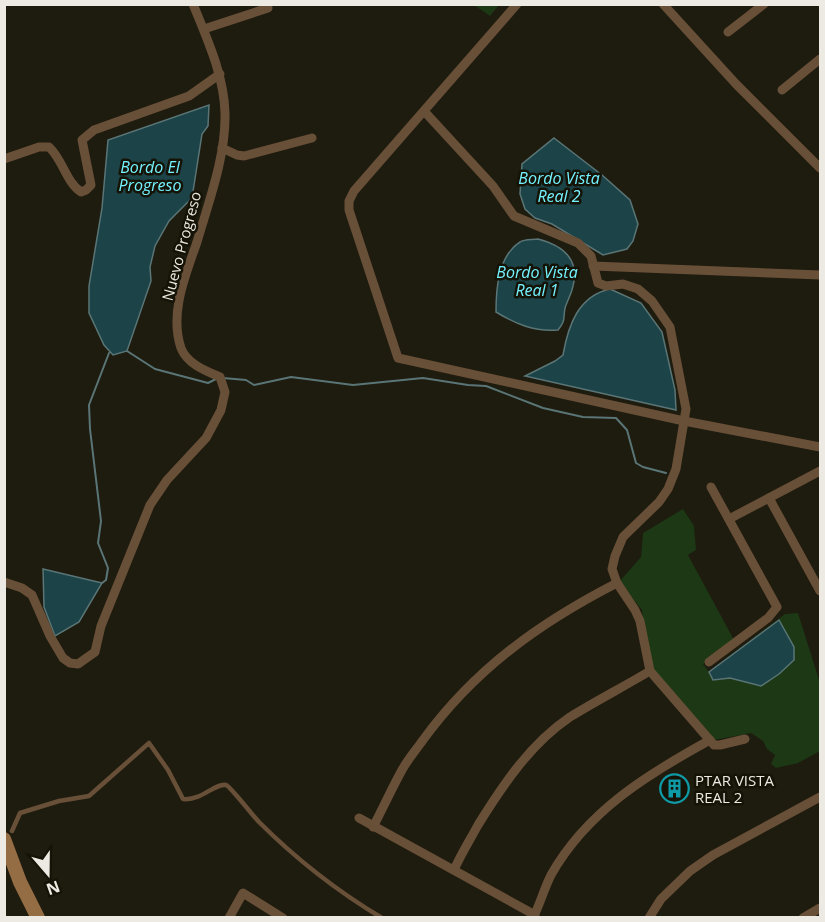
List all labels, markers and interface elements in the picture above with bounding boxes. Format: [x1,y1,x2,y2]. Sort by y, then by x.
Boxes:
water label: Bordo El Progreso [119,156,181,196]
water label: Bordo Vista Real 2 [518,167,600,207]
street label: Nuevo Progreso [157,189,205,303]
water label: Bordo Vista Real 1 [496,261,578,301]
place label: PTAR VISTA REAL 2 [695,770,775,807]
building icon: PTAR VISTA REAL 2 [658,773,690,805]
north arrow [18,844,78,904]
text: N [43,876,63,901]

